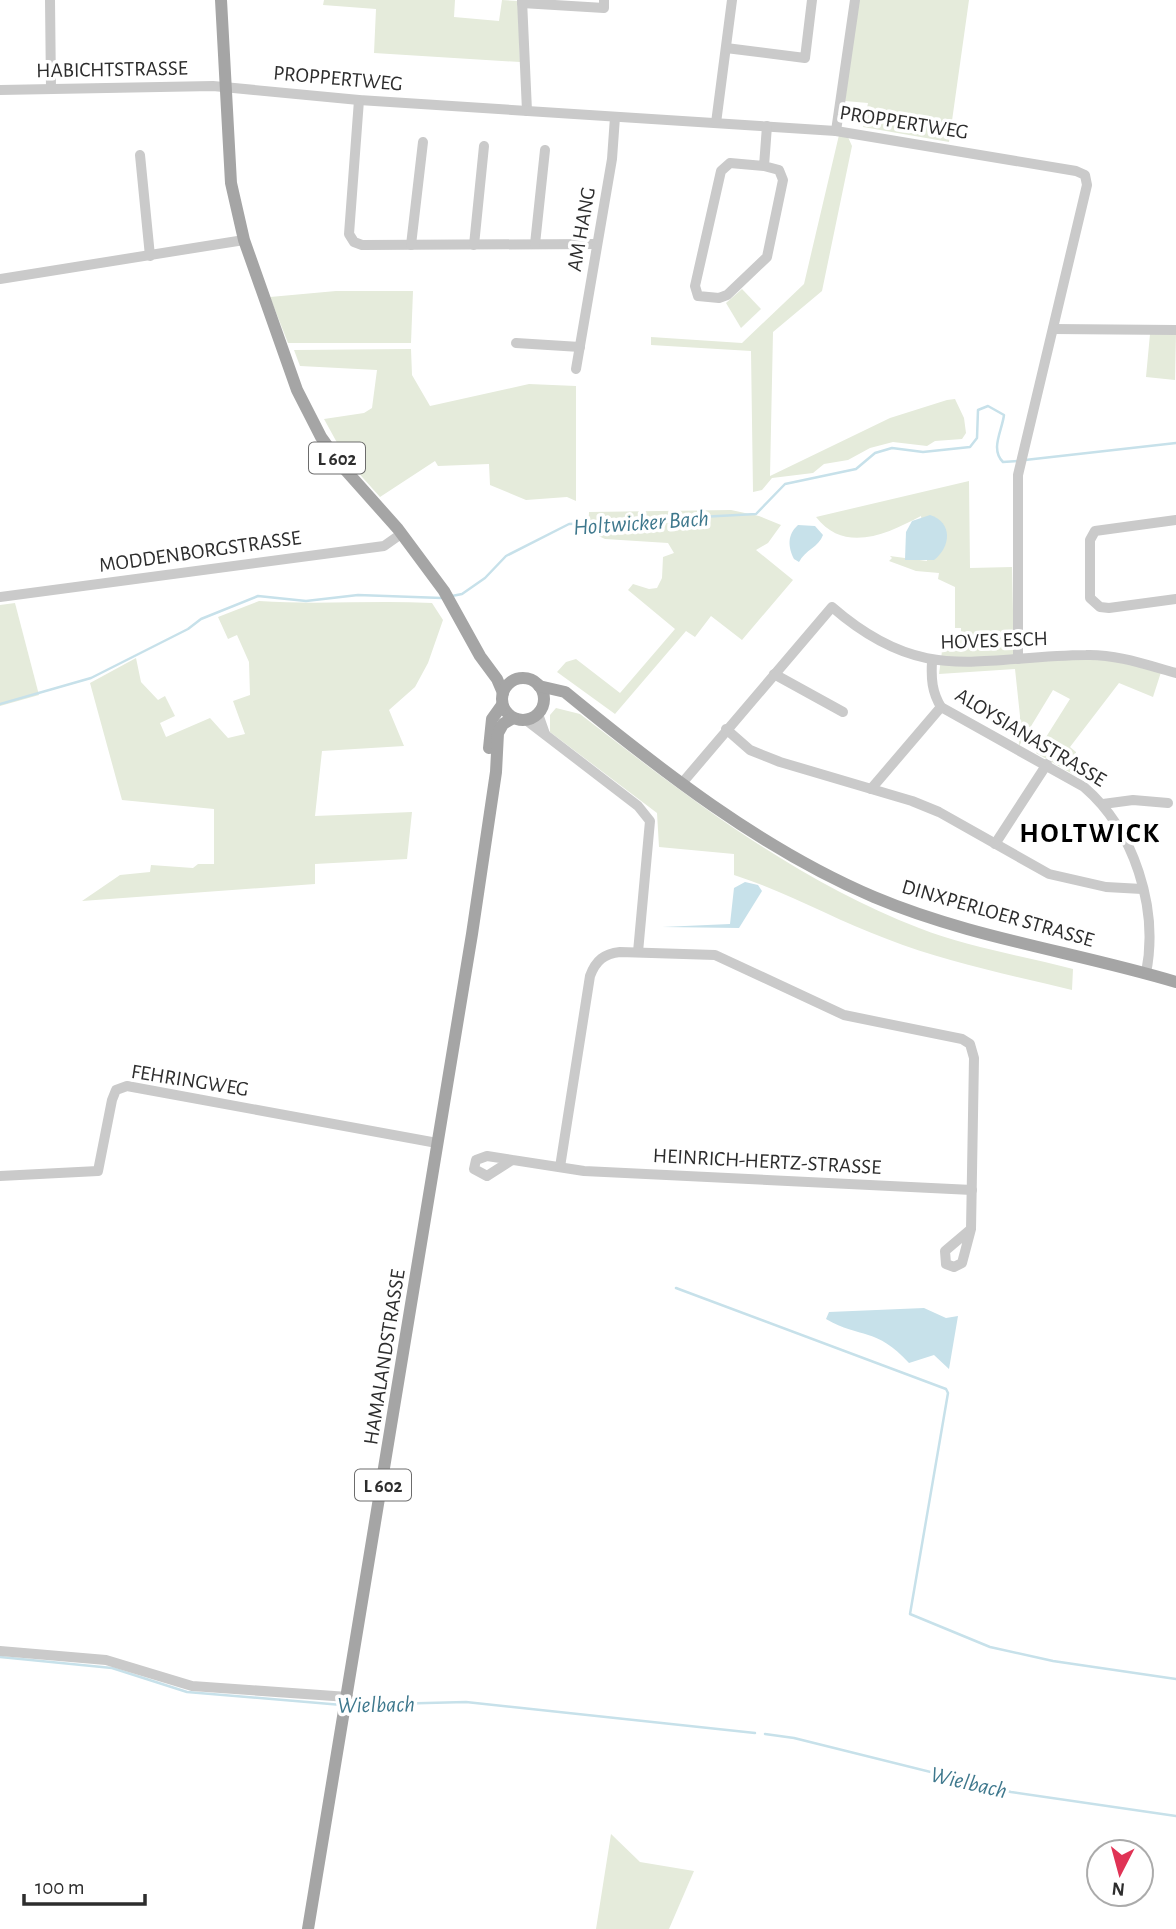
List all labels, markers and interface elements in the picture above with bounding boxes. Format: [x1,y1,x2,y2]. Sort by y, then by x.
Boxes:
street label: HABICHTSTRASSE [36,58,188,81]
street label: PROPPERTWEG [272,62,404,95]
street label: PROPPERTWEG [838,102,970,143]
street label: AM HANG [564,185,599,273]
road number: L 602 [309,442,365,474]
water label: Holtwicker Bach [572,507,710,540]
street label: MODDENBORGSTRASSE [98,527,302,576]
street label: HOVES ESCH [940,628,1048,653]
street label: ALOYSIANASTRASSE [952,684,1110,791]
district label: HOLTWICK [1019,820,1161,848]
street label: DINXPERLOER STRASSE [899,876,1096,951]
street label: FEHRINGWEG [130,1061,250,1100]
street label: HEINRICH-HERTZ-STRASSE [652,1145,882,1178]
street label: HAMALANDSTRASSE [360,1268,409,1446]
road number: L 602 [355,1470,411,1500]
water label: Wielbach [337,1693,415,1718]
water label: Wielbach [928,1764,1009,1803]
north arrow [1085,1838,1155,1908]
scale bar [24,1862,145,1906]
text: 100 m [35,1877,85,1898]
text: N [1111,1878,1126,1899]

